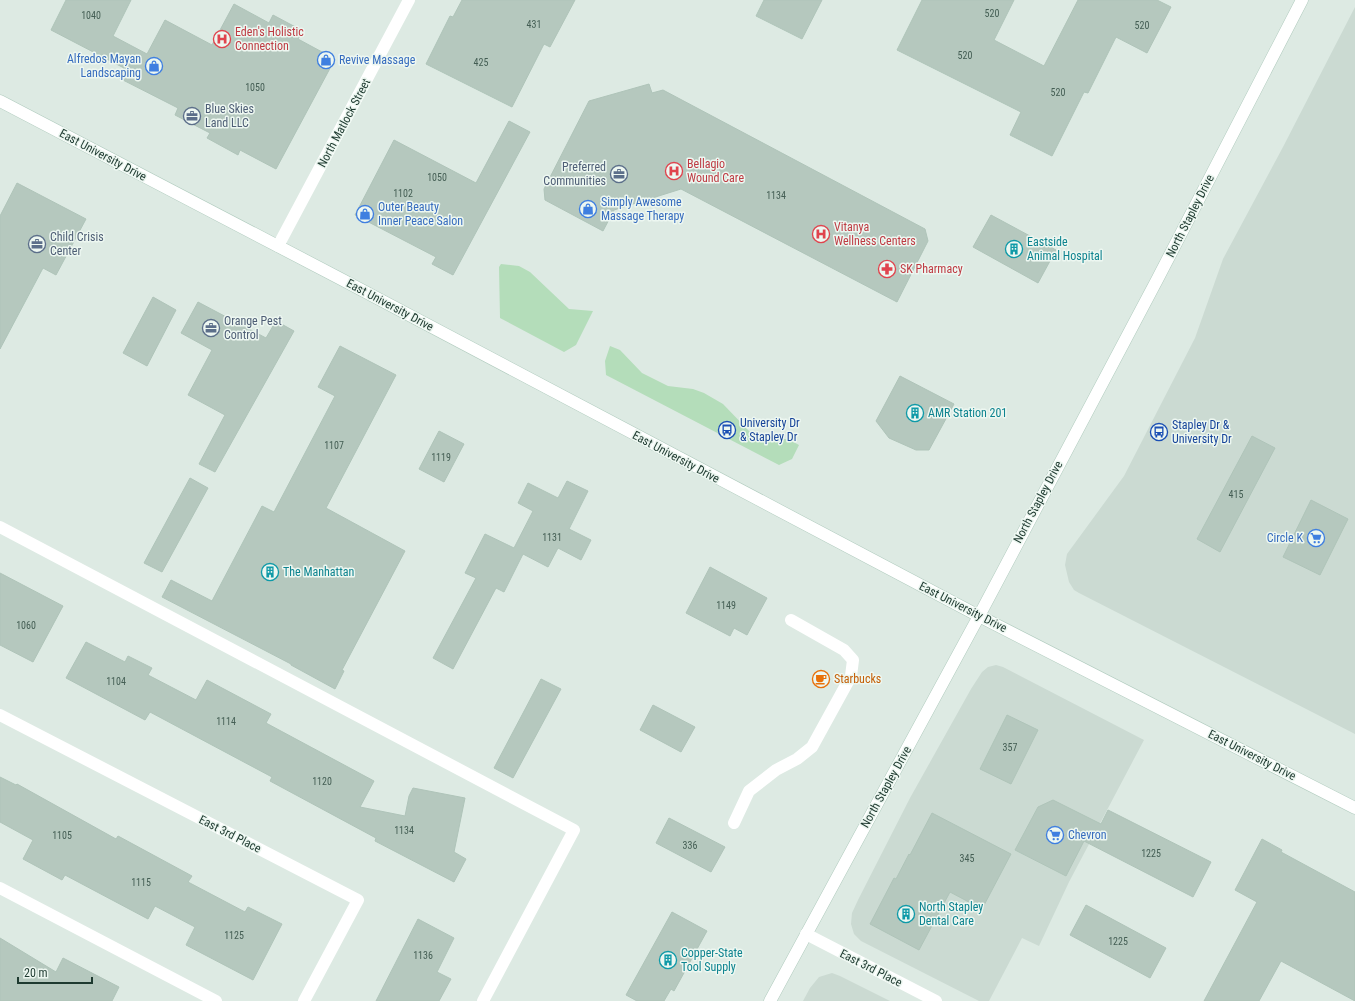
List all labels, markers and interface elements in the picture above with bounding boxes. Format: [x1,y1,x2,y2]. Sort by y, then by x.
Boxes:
house number: 520 [985,8,999,19]
house number: 1040 [81,10,101,21]
house number: 431 [527,19,541,30]
house number: 520 [1135,20,1149,31]
place label: Eden's Holistic Connection [235,25,304,53]
hospital icon: Eden's Holistic Connection [212,29,232,49]
shop icon: Revive Massage [316,50,336,70]
house number: 520 [958,50,972,61]
place label: Alfredos Mayan Landscaping [67,52,141,80]
place label: Revive Massage [339,53,416,67]
shop icon: Alfredos Mayan Landscaping [144,56,164,76]
house number: 425 [474,57,488,68]
street label: North Matlock Street [315,76,374,170]
house number: 1050 [245,82,265,93]
house number: 520 [1051,87,1065,98]
place label: Blue Skies Land LLC [205,102,254,130]
office icon: Blue Skies Land LLC [182,106,202,126]
street label: East University Drive [57,126,149,184]
place label: Bellagio Wound Care [687,157,744,185]
place label: Preferred Communities [543,160,606,188]
hospital icon: Bellagio Wound Care [664,161,684,181]
office icon: Preferred Communities [609,164,629,184]
house number: 1050 [427,172,447,183]
street label: North Stapley Drive [1163,172,1217,260]
house number: 1102 [393,188,413,199]
house number: 1134 [766,190,786,201]
place label: Simply Awesome Massage Therapy [601,195,684,223]
shop icon: Simply Awesome Massage Therapy [578,199,598,219]
place label: Outer Beauty Inner Peace Salon [378,200,463,228]
shop icon: Outer Beauty Inner Peace Salon [355,204,375,224]
place label: Vitanya Wellness Centers [834,220,916,248]
hospital icon: Vitanya Wellness Centers [811,224,831,244]
place label: Child Crisis Center [50,230,104,258]
office icon: Child Crisis Center [27,234,47,254]
place label: Eastside Animal Hospital [1027,235,1102,263]
building icon: Eastside Animal Hospital [1004,239,1024,259]
pharmacy icon: SK Pharmacy [877,259,897,279]
place label: SK Pharmacy [900,262,963,276]
street label: East University Drive [344,276,436,334]
place label: Orange Pest Control [224,314,282,342]
office icon: Orange Pest Control [201,318,221,338]
building icon: AMR Station 201 [905,403,925,423]
place label: AMR Station 201 [928,406,1007,420]
place label: University Dr & Stapley Dr [740,416,800,444]
place label: Stapley Dr & University Dr [1172,418,1232,446]
bus stop icon: University Dr & Stapley Dr [717,420,737,440]
bus stop icon: Stapley Dr & University Dr [1149,422,1169,442]
street label: East University Drive [630,428,722,486]
house number: 1107 [324,440,344,451]
house number: 1119 [431,452,451,463]
street label: North Stapley Drive [1010,458,1066,545]
house number: 415 [1229,489,1243,500]
supermarket icon: Circle K [1306,528,1326,548]
place label: Circle K [1267,531,1303,545]
house number: 1131 [542,532,562,543]
building icon: The Manhattan [260,562,280,582]
place label: The Manhattan [283,565,354,579]
street label: East University Drive [917,579,1010,635]
house number: 1149 [716,600,736,611]
house number: 1060 [16,620,36,631]
cafe icon: Starbucks [811,669,831,689]
place label: Starbucks [834,672,881,686]
house number: 1104 [106,676,126,687]
house number: 1114 [216,716,236,727]
street label: East University Drive [1206,727,1299,783]
house number: 357 [1003,742,1017,753]
street label: North Stapley Drive [858,744,914,830]
house number: 1120 [312,776,332,787]
street label: East 3rd Place [197,812,264,856]
house number: 1134 [394,825,414,836]
supermarket icon: Chevron [1045,825,1065,845]
place label: Chevron [1068,828,1107,842]
house number: 1105 [52,830,72,841]
house number: 336 [683,840,697,851]
house number: 1225 [1141,848,1161,859]
house number: 345 [960,853,974,864]
house number: 1115 [131,877,151,888]
place label: North Stapley Dental Care [919,900,983,928]
building icon: North Stapley Dental Care [896,904,916,924]
house number: 1125 [224,930,244,941]
house number: 1225 [1108,936,1128,947]
place label: Copper-State Tool Supply [681,946,743,974]
street label: East 3rd Place [838,946,905,990]
house number: 1136 [413,950,433,961]
building icon: Copper-State Tool Supply [658,950,678,970]
scale bar [18,959,92,985]
text: 20 m [24,966,48,980]

